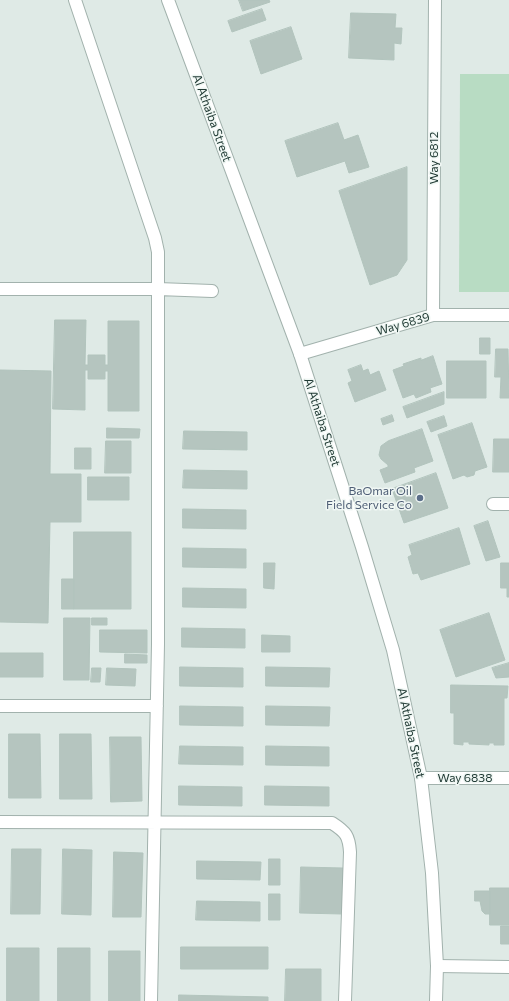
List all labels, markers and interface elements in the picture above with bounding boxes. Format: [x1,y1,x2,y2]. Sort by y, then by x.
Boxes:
street label: Al Athaiba Street [189,72,235,164]
street label: Way 6812 [427,132,441,184]
street label: Way 6839 [375,310,431,338]
street label: Al Athaiba Street [301,376,343,468]
place label: BaOmar Oil Field Service Co [326,484,412,512]
marker: BaOmar Oil Field Service Co [415,493,425,503]
street label: Al Athaiba Street [394,686,428,780]
street label: Way 6838 [438,771,492,785]

